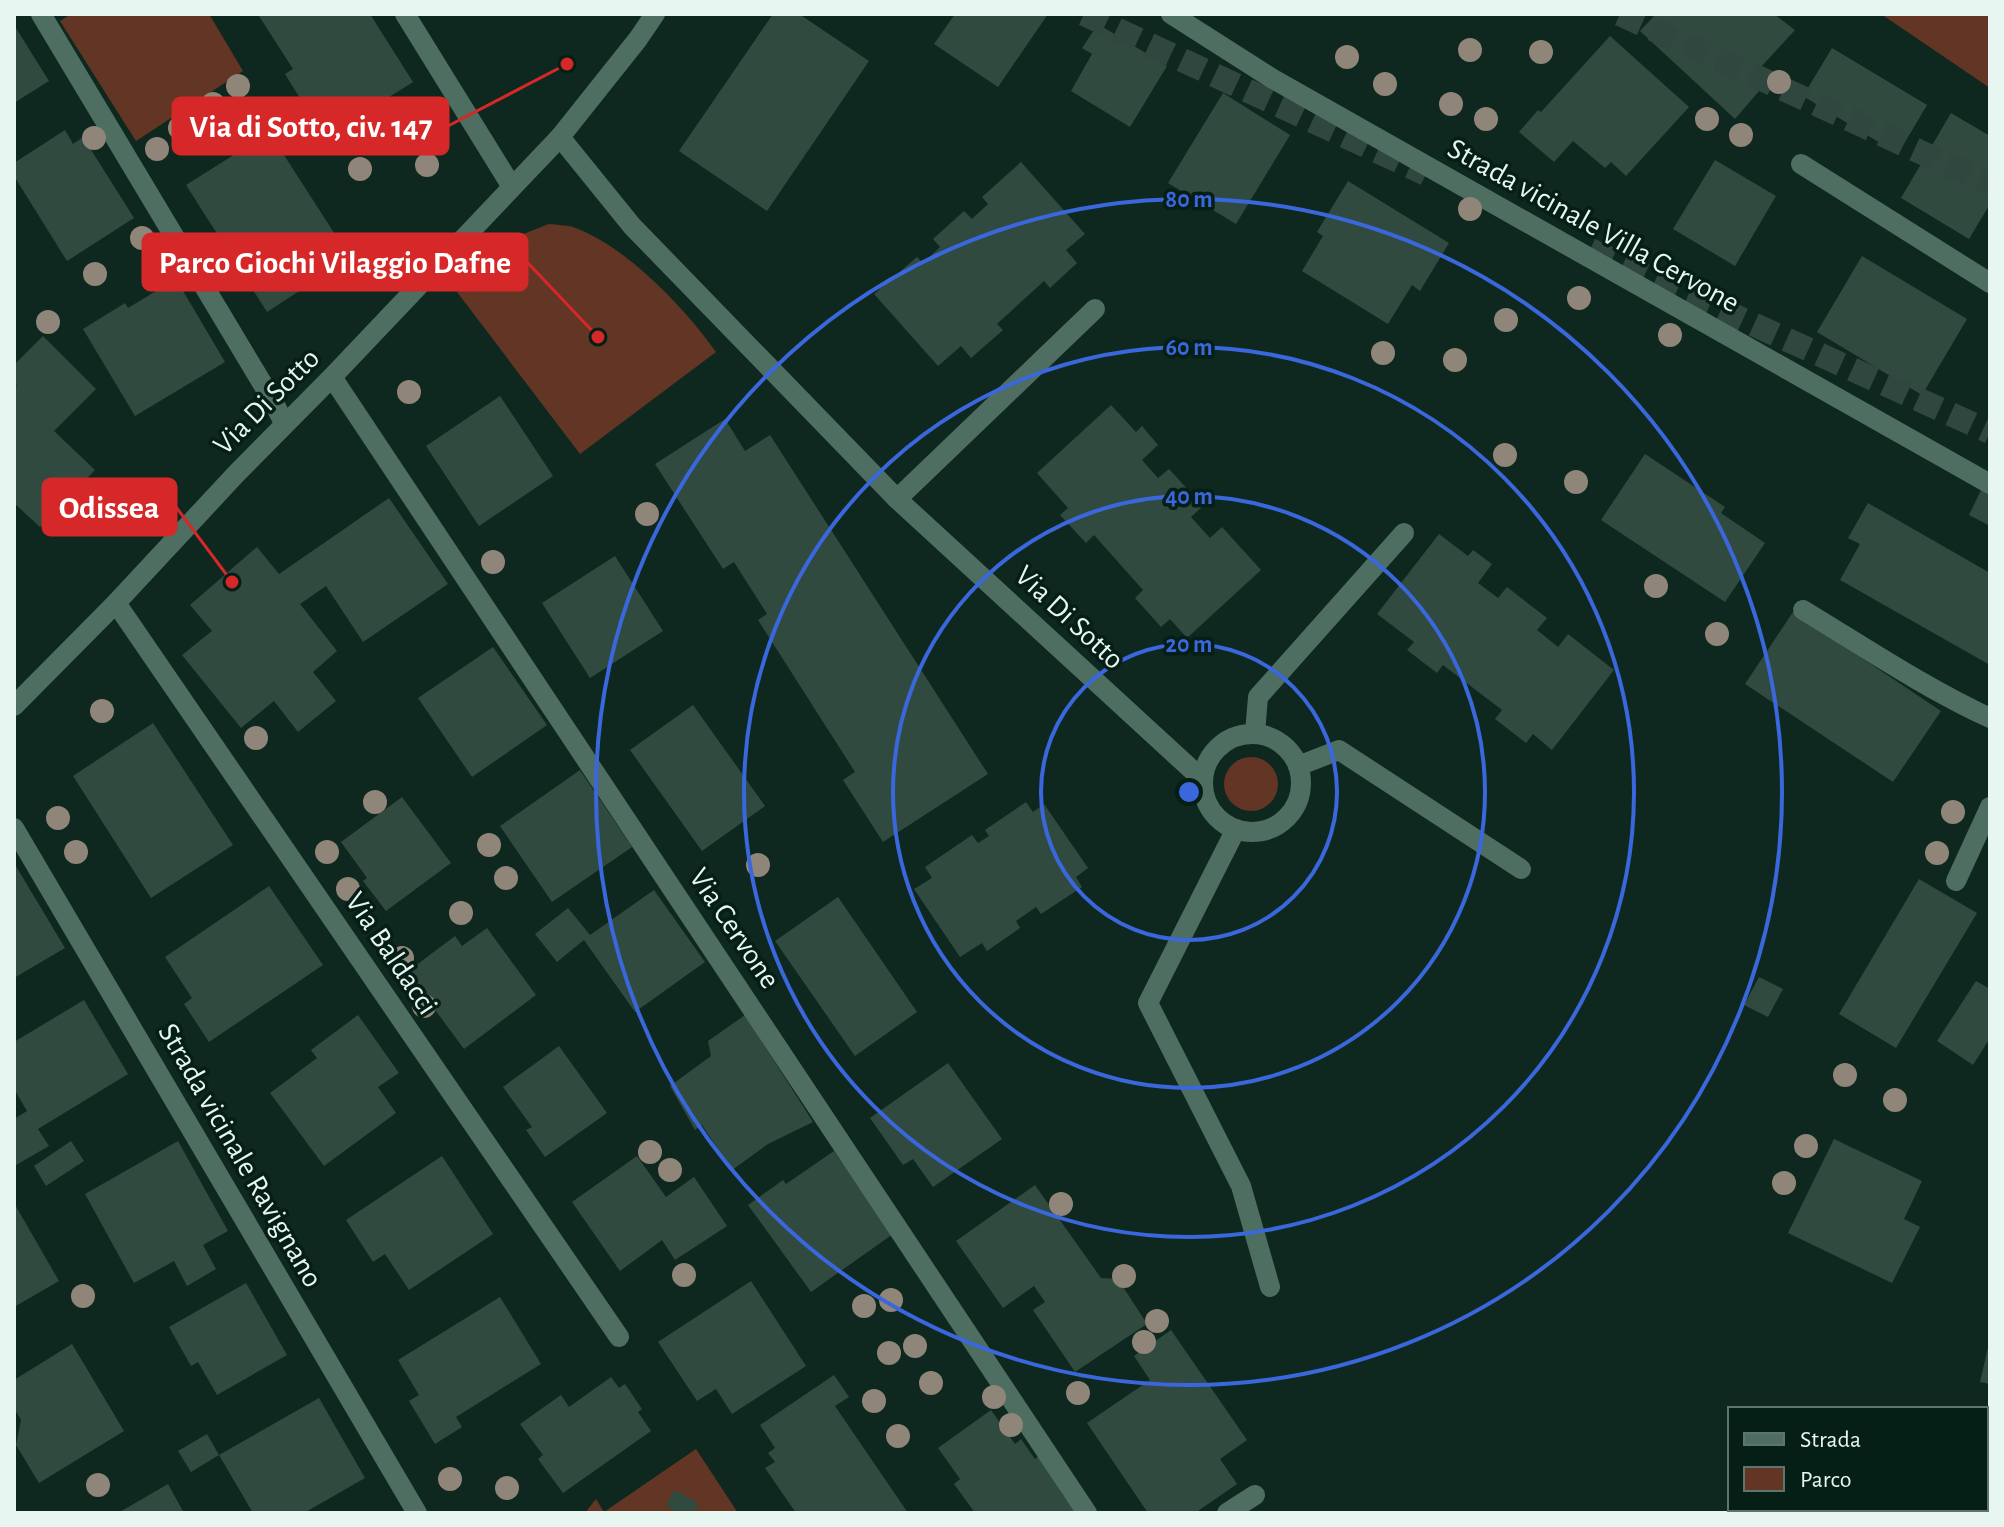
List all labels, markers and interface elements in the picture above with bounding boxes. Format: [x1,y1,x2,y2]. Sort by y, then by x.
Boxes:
callout: Via di Sotto, civ. 147 [173,98,448,154]
text: Via di Sotto, civ. 147 [189,111,433,143]
street label: Strada vicinale Villa Cervone [1443,133,1744,319]
text: 80 m [1165,188,1213,212]
callout: Parco Giochi Vilaggio Dafne [143,234,527,290]
text: Parco Giochi Vilaggio Dafne [159,247,511,279]
text: 60 m [1165,336,1213,360]
street label: Via Di Sotto [208,343,326,461]
callout: Odissea [43,479,176,535]
text: 40 m [1165,485,1213,509]
text: Odissea [59,492,159,524]
street label: Via Di Sotto [1009,560,1129,675]
text: 20 m [1166,633,1212,657]
centre of rings [1175,778,1203,806]
street label: Via Cervone [683,863,785,994]
street label: Via Baldacci [340,887,443,1020]
street label: Strada vicinale Ravignano [152,1019,328,1292]
legend [1728,1407,1988,1511]
text: Strada [1800,1428,1861,1452]
text: Parco [1800,1468,1851,1492]

